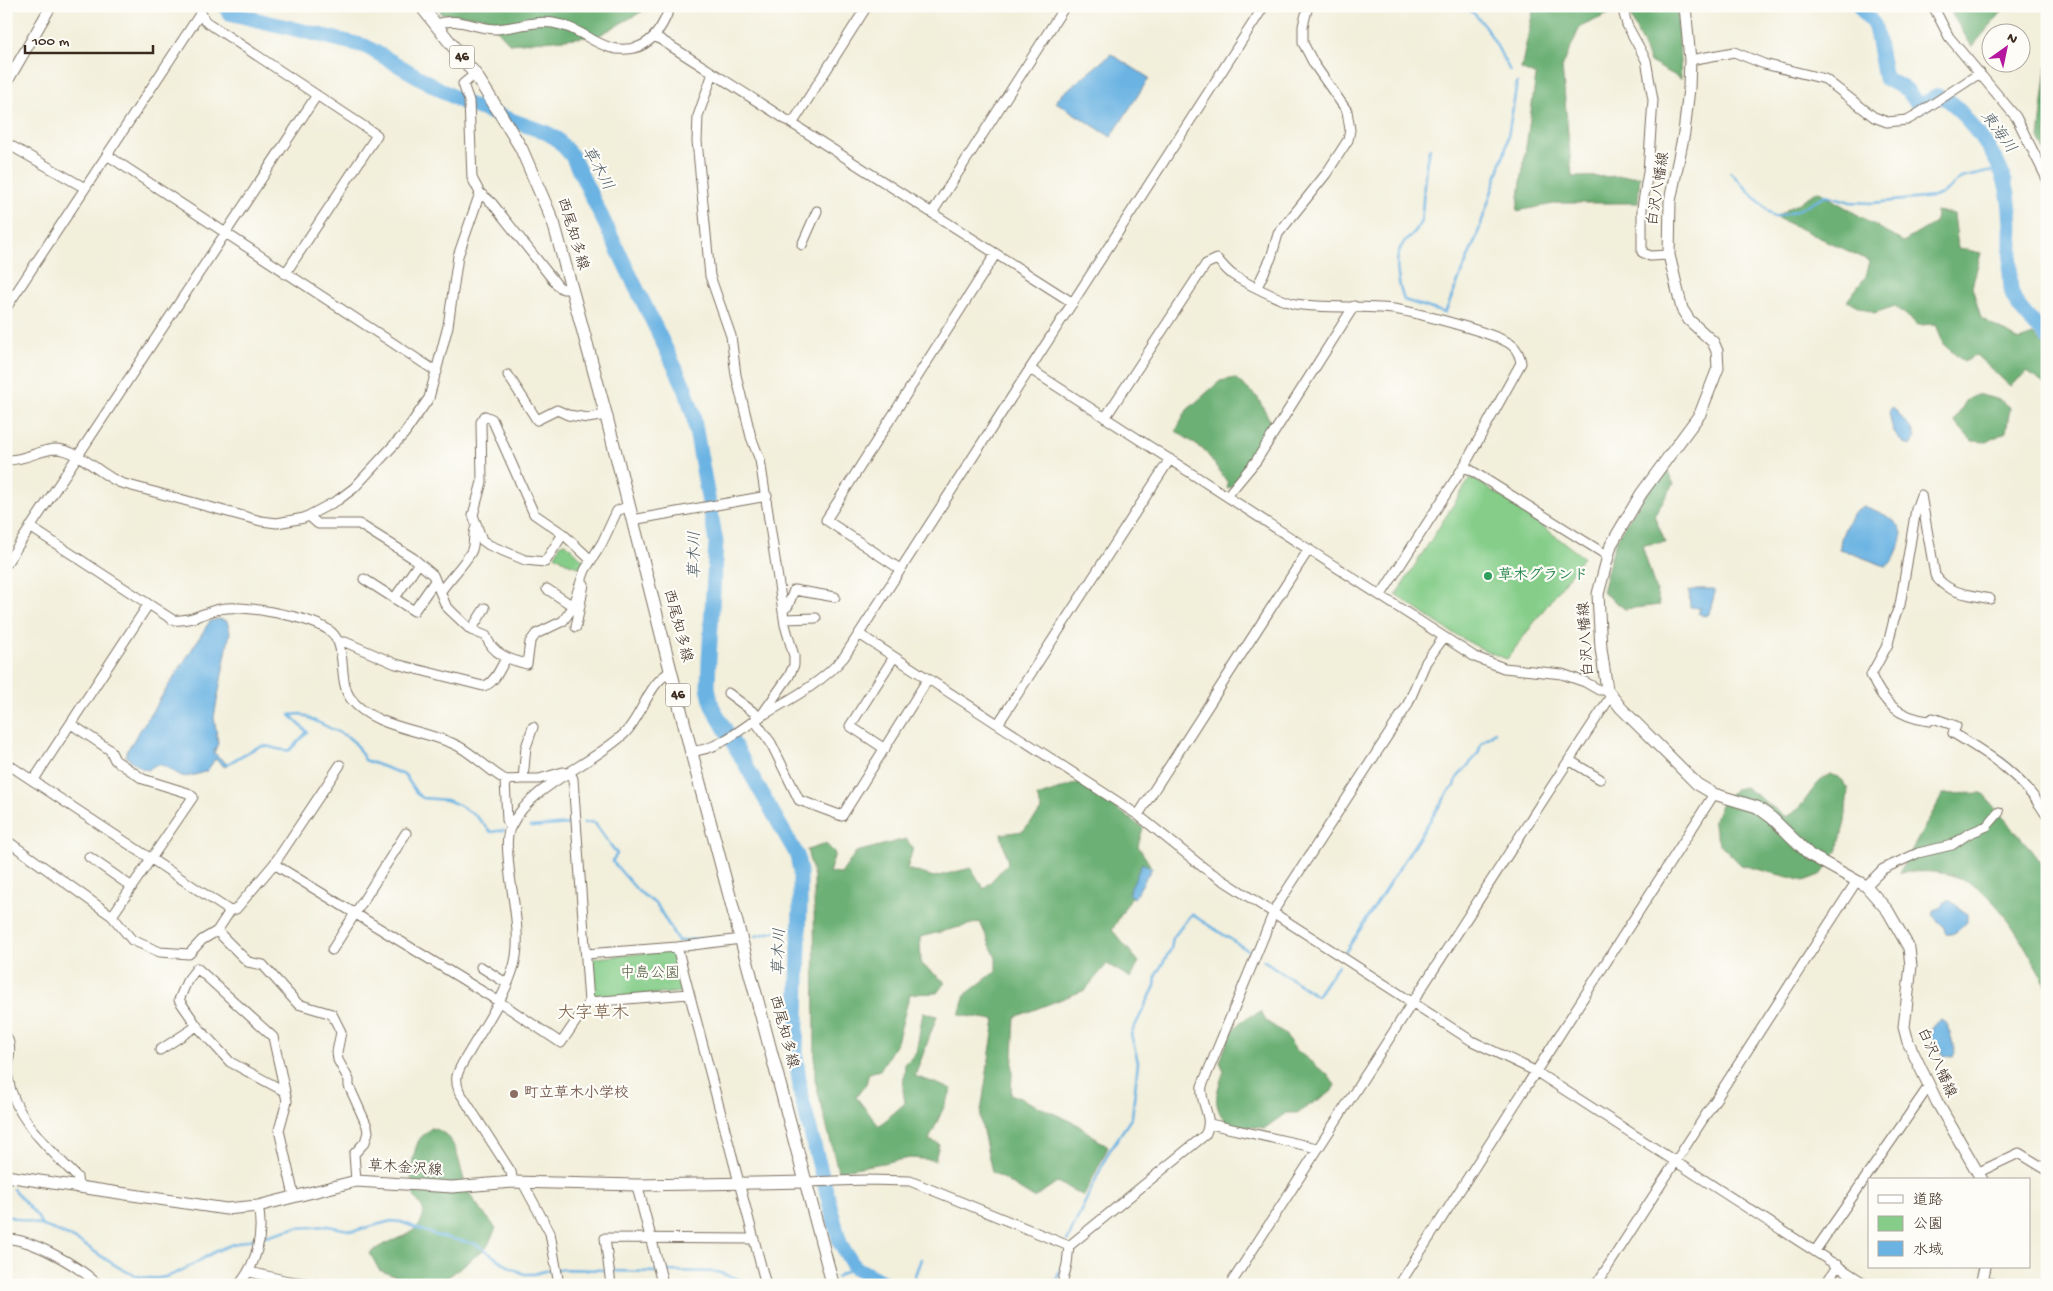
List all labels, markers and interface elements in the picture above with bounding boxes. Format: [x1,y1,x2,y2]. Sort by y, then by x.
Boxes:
scale bar [25,22,152,54]
north arrow [1980,22,2030,72]
text: N [2003,30,2020,49]
text: 100 m [31,33,70,51]
road number: 46 [450,46,474,68]
water label: 東海川 [1975,107,2020,158]
water label: 草木川 [576,143,617,195]
street label: 白沢八幡線 [1643,150,1674,227]
street label: 西尾知多線 [552,195,593,273]
water label: 草木川 [686,531,706,579]
place label: 草木グランド [1498,566,1588,585]
marker: 草木グランド [1482,570,1494,582]
street label: 西尾知多線 [659,587,696,665]
street label: 白沢八幡線 [1574,601,1599,677]
road number: 46 [666,684,690,706]
water label: 草木川 [770,928,791,976]
park label: 中島公園 [620,964,680,983]
street label: 西尾知多線 [765,993,802,1071]
district label: 大字草木 [557,1003,629,1025]
street label: 白沢八幡線 [1913,1025,1960,1101]
place label: 町立草木小学校 [524,1084,629,1103]
marker: 町立草木小学校 [508,1088,520,1100]
street label: 草木金沢線 [367,1156,443,1181]
legend [1868,1178,2030,1268]
text: 道路 [1913,1192,1943,1210]
text: 公園 [1913,1216,1943,1234]
text: 水域 [1913,1241,1943,1260]

